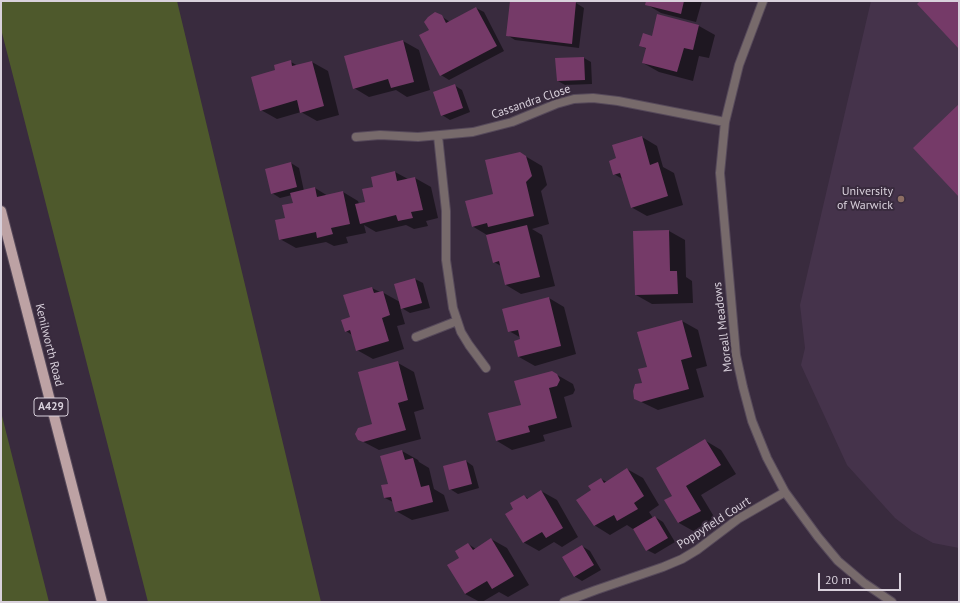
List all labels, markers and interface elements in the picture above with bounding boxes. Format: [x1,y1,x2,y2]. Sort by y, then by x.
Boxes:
street label: Cassandra Close [489,82,573,122]
place label: University of Warwick [837,185,893,213]
marker: University of Warwick [896,194,906,204]
street label: Moreall Meadows [710,281,736,373]
street label: Kenilworth Road [32,302,66,388]
road number: A429 [34,398,68,416]
street label: Poppyfield Court [675,494,753,552]
scale bar [820,565,903,591]
text: 20 m [825,572,851,587]

